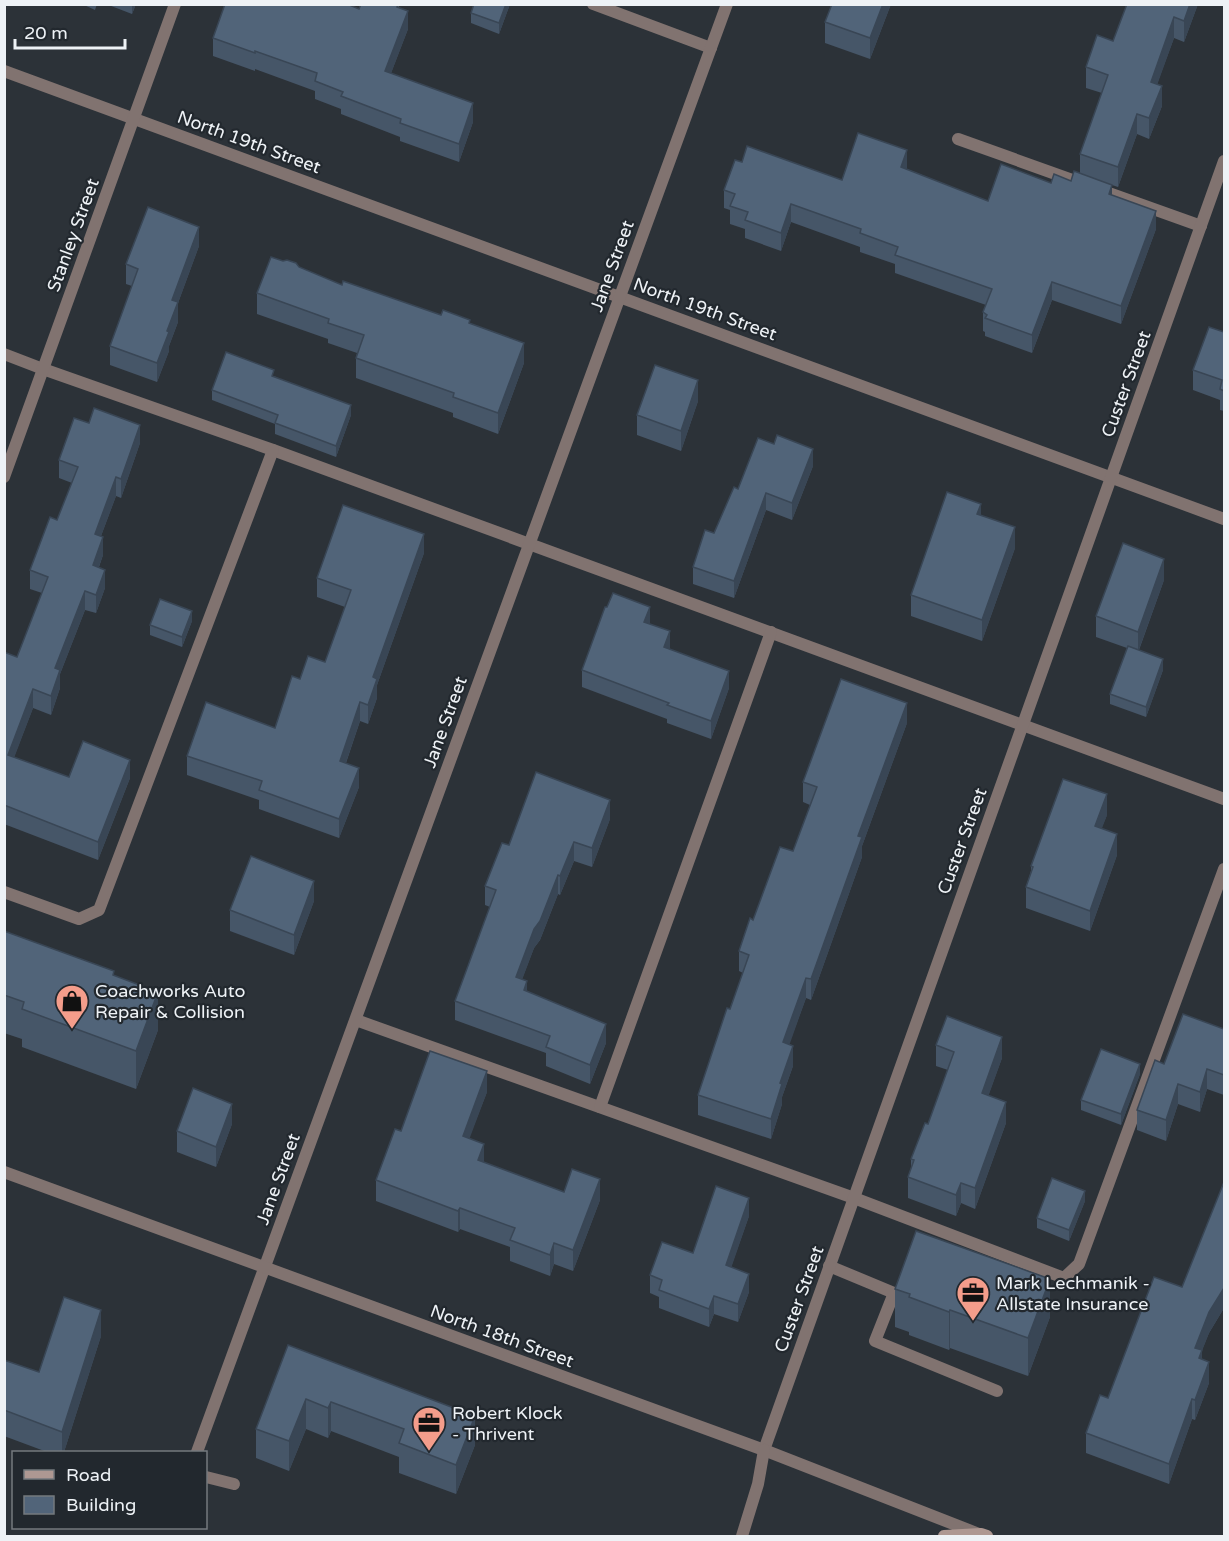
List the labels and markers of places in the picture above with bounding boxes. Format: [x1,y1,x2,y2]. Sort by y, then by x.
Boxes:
place label: Coachworks Auto Repair & Collision [95,980,246,1023]
shop icon: Coachworks Auto Repair & Collision [54,983,90,1030]
place label: Mark Lechmanik - Allstate Insurance [996,1272,1150,1315]
office icon: Mark Lechmanik - Allstate Insurance [955,1275,991,1322]
place label: Robert Klock - Thrivent [452,1402,563,1445]
office icon: Robert Klock - Thrivent [411,1405,447,1452]

